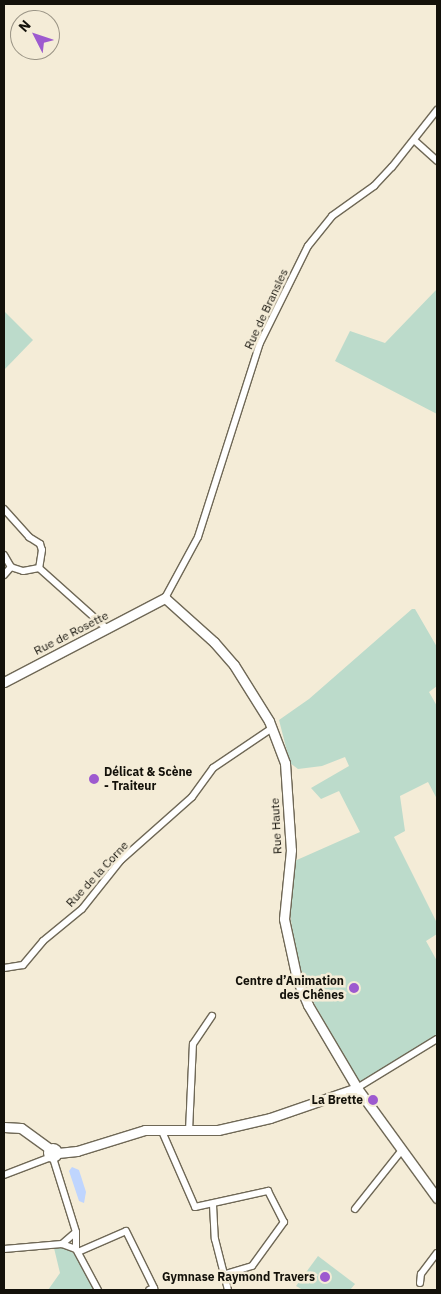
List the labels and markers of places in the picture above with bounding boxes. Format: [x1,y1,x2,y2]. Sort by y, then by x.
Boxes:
place label: Délicat & Scène - Traiteur [104,765,192,793]
marker: Délicat & Scène - Traiteur [88,773,100,785]
place label: Centre d’Animation des Chênes [235,974,344,1002]
marker: Centre d’Animation des Chênes [348,982,360,994]
place label: La Brette [312,1093,363,1107]
marker: La Brette [367,1094,379,1106]
place label: Gymnase Raymond Travers [162,1270,315,1284]
marker: Gymnase Raymond Travers [319,1271,331,1283]

